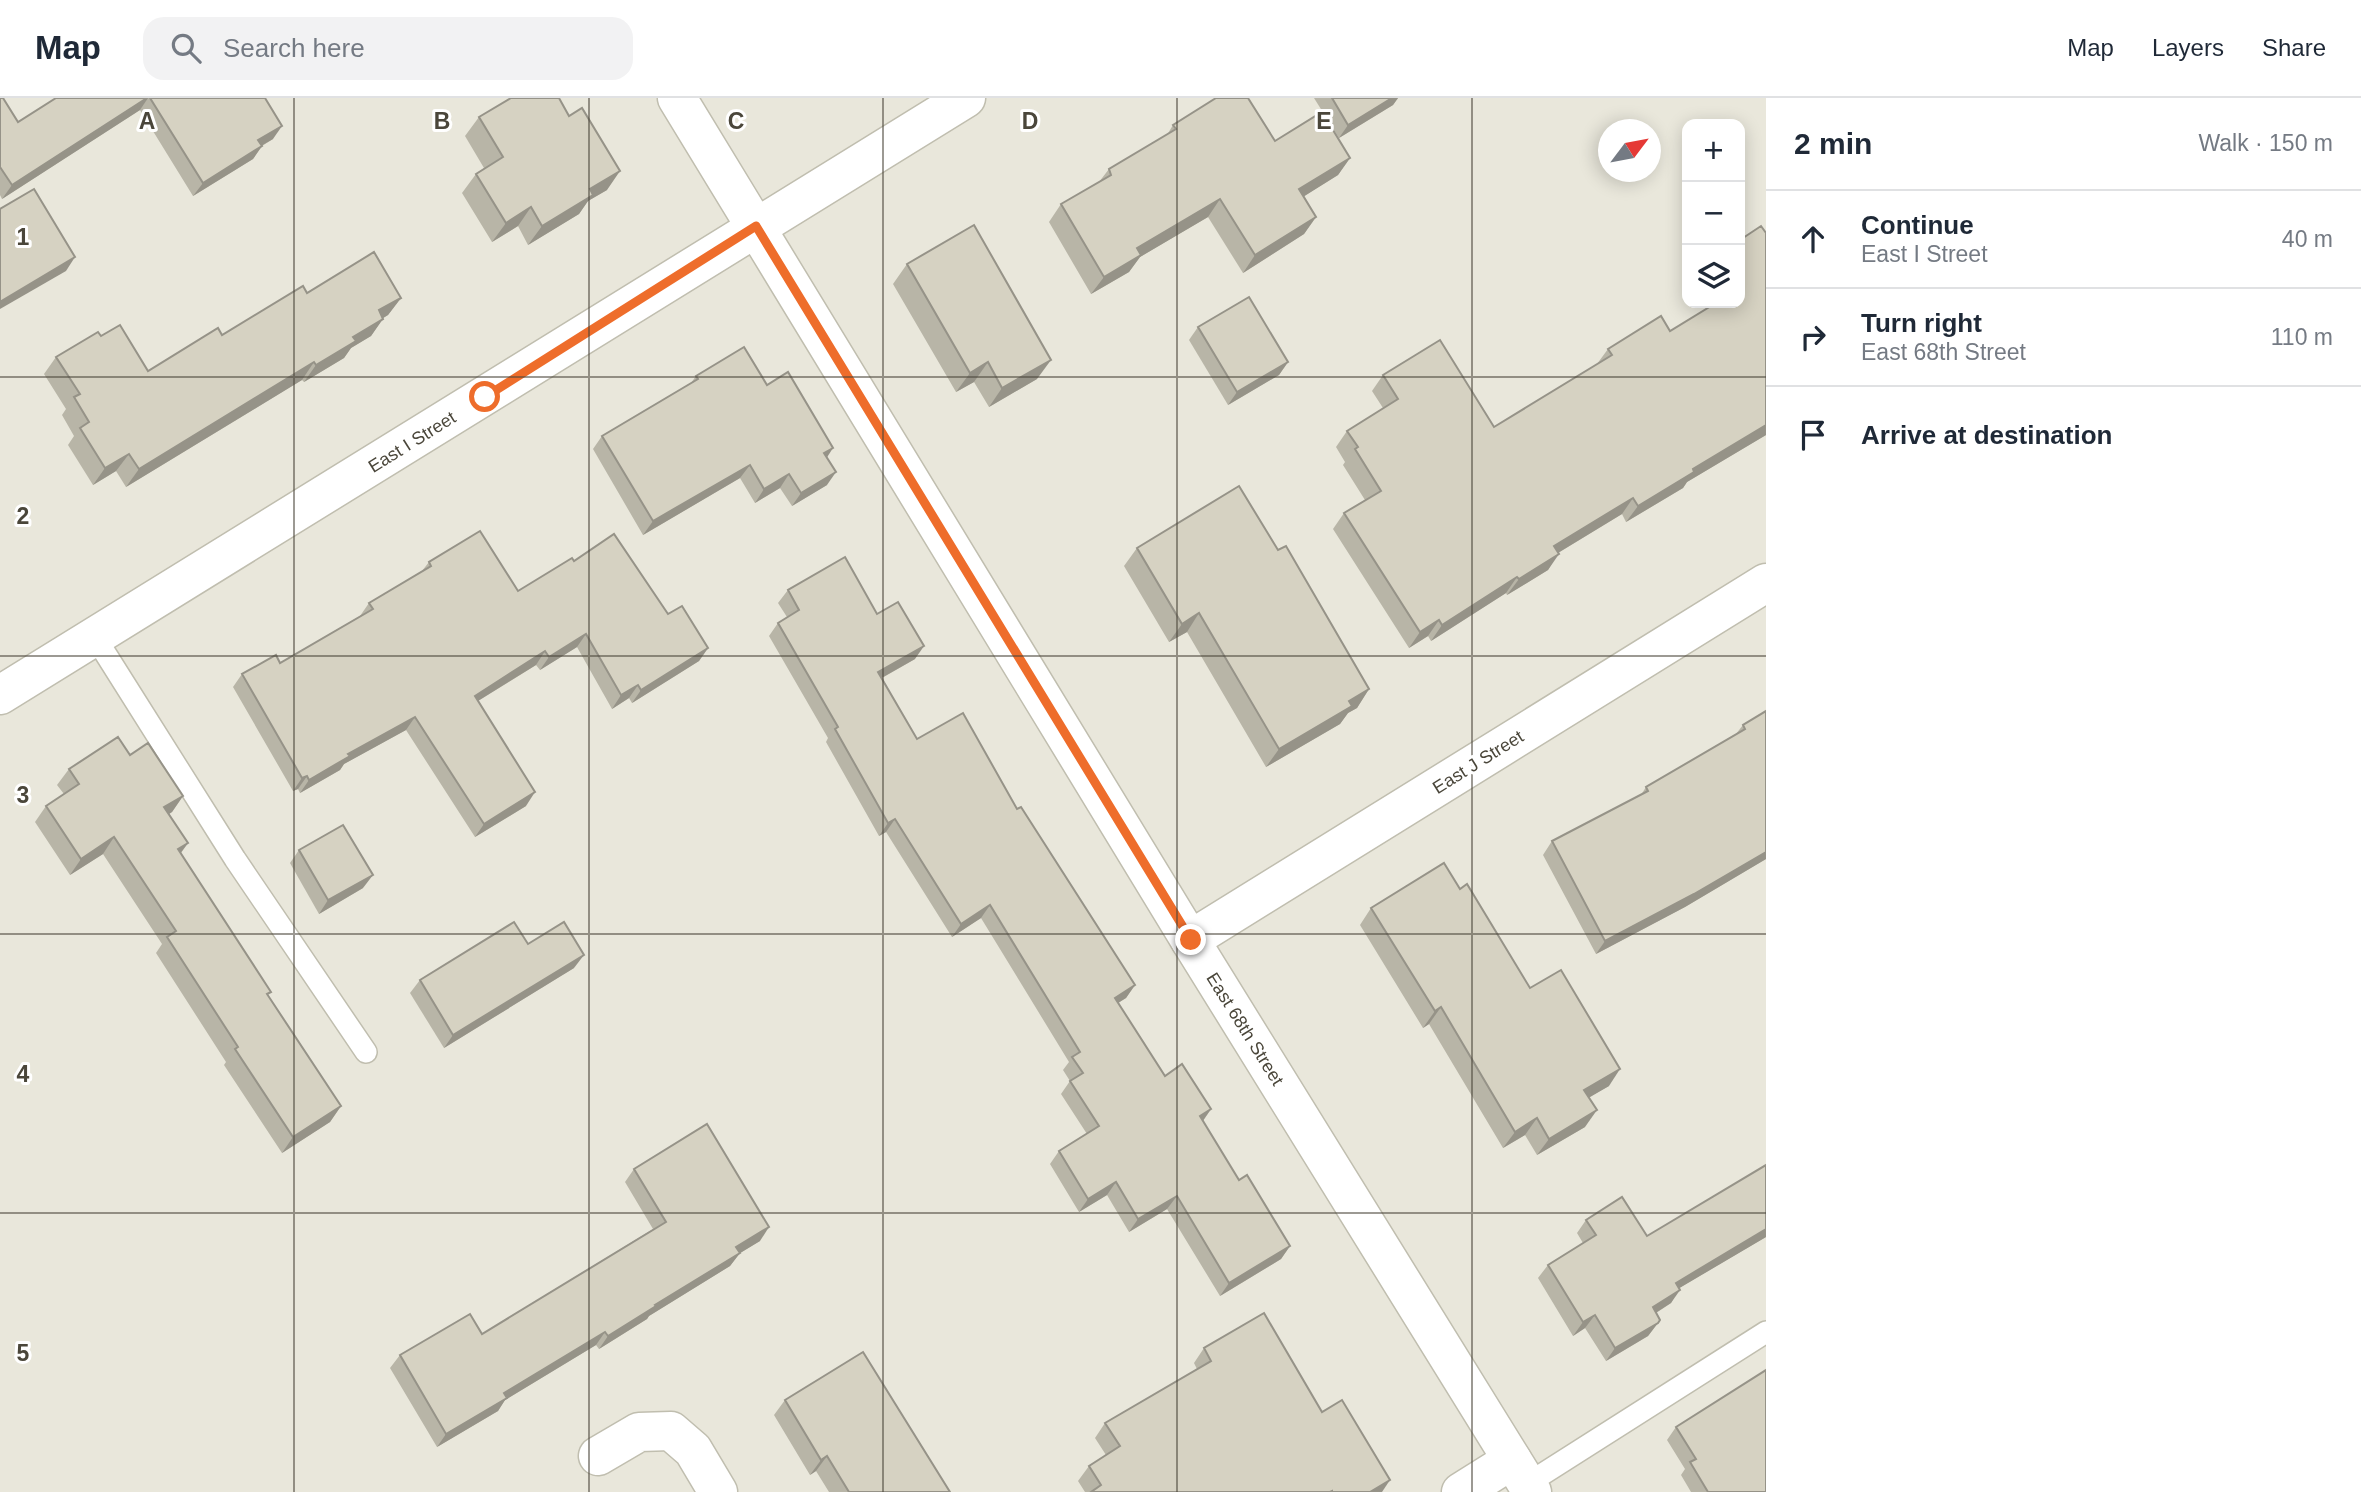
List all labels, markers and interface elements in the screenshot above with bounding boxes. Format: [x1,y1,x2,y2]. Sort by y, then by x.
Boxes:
search box [143,17,633,80]
text: Map [35,29,101,66]
icon: search [167,29,205,67]
text: Search here [223,33,365,63]
text: Map [2067,34,2114,61]
text: Layers [2152,34,2224,61]
text: Share [2262,34,2326,61]
text: A [139,108,155,134]
text: B [434,108,450,134]
text: C [728,108,744,134]
text: D [1022,108,1038,134]
text: E [1316,108,1332,134]
north arrow [1598,119,1661,182]
map controls [1682,119,1745,308]
button: + [1682,119,1745,182]
text: 2 min [1794,127,1872,160]
text: Walk · 150 m [2198,130,2333,156]
button: − [1682,182,1745,245]
text: Continue [1861,210,1974,240]
icon: ahead [1794,220,1832,258]
text: 1 [17,224,30,250]
text: 40 m [2282,226,2333,252]
text: East I Street [1861,241,1988,267]
button: layers [1682,245,1745,308]
text: Turn right [1861,308,1982,338]
icon: right [1794,318,1832,356]
text: 110 m [2271,324,2333,350]
text: East 68th Street [1861,339,2026,365]
route start [469,381,500,412]
street label: East I Street [365,407,459,477]
icon: arrive [1794,416,1832,454]
text: Arrive at destination [1861,420,2112,450]
text: 2 [17,503,29,529]
street label: East J Street [1429,726,1527,798]
text: 3 [17,782,29,808]
route end [1175,924,1206,955]
street label: East 68th Street [1202,969,1288,1089]
text: 4 [17,1061,30,1087]
text: 5 [17,1340,30,1366]

